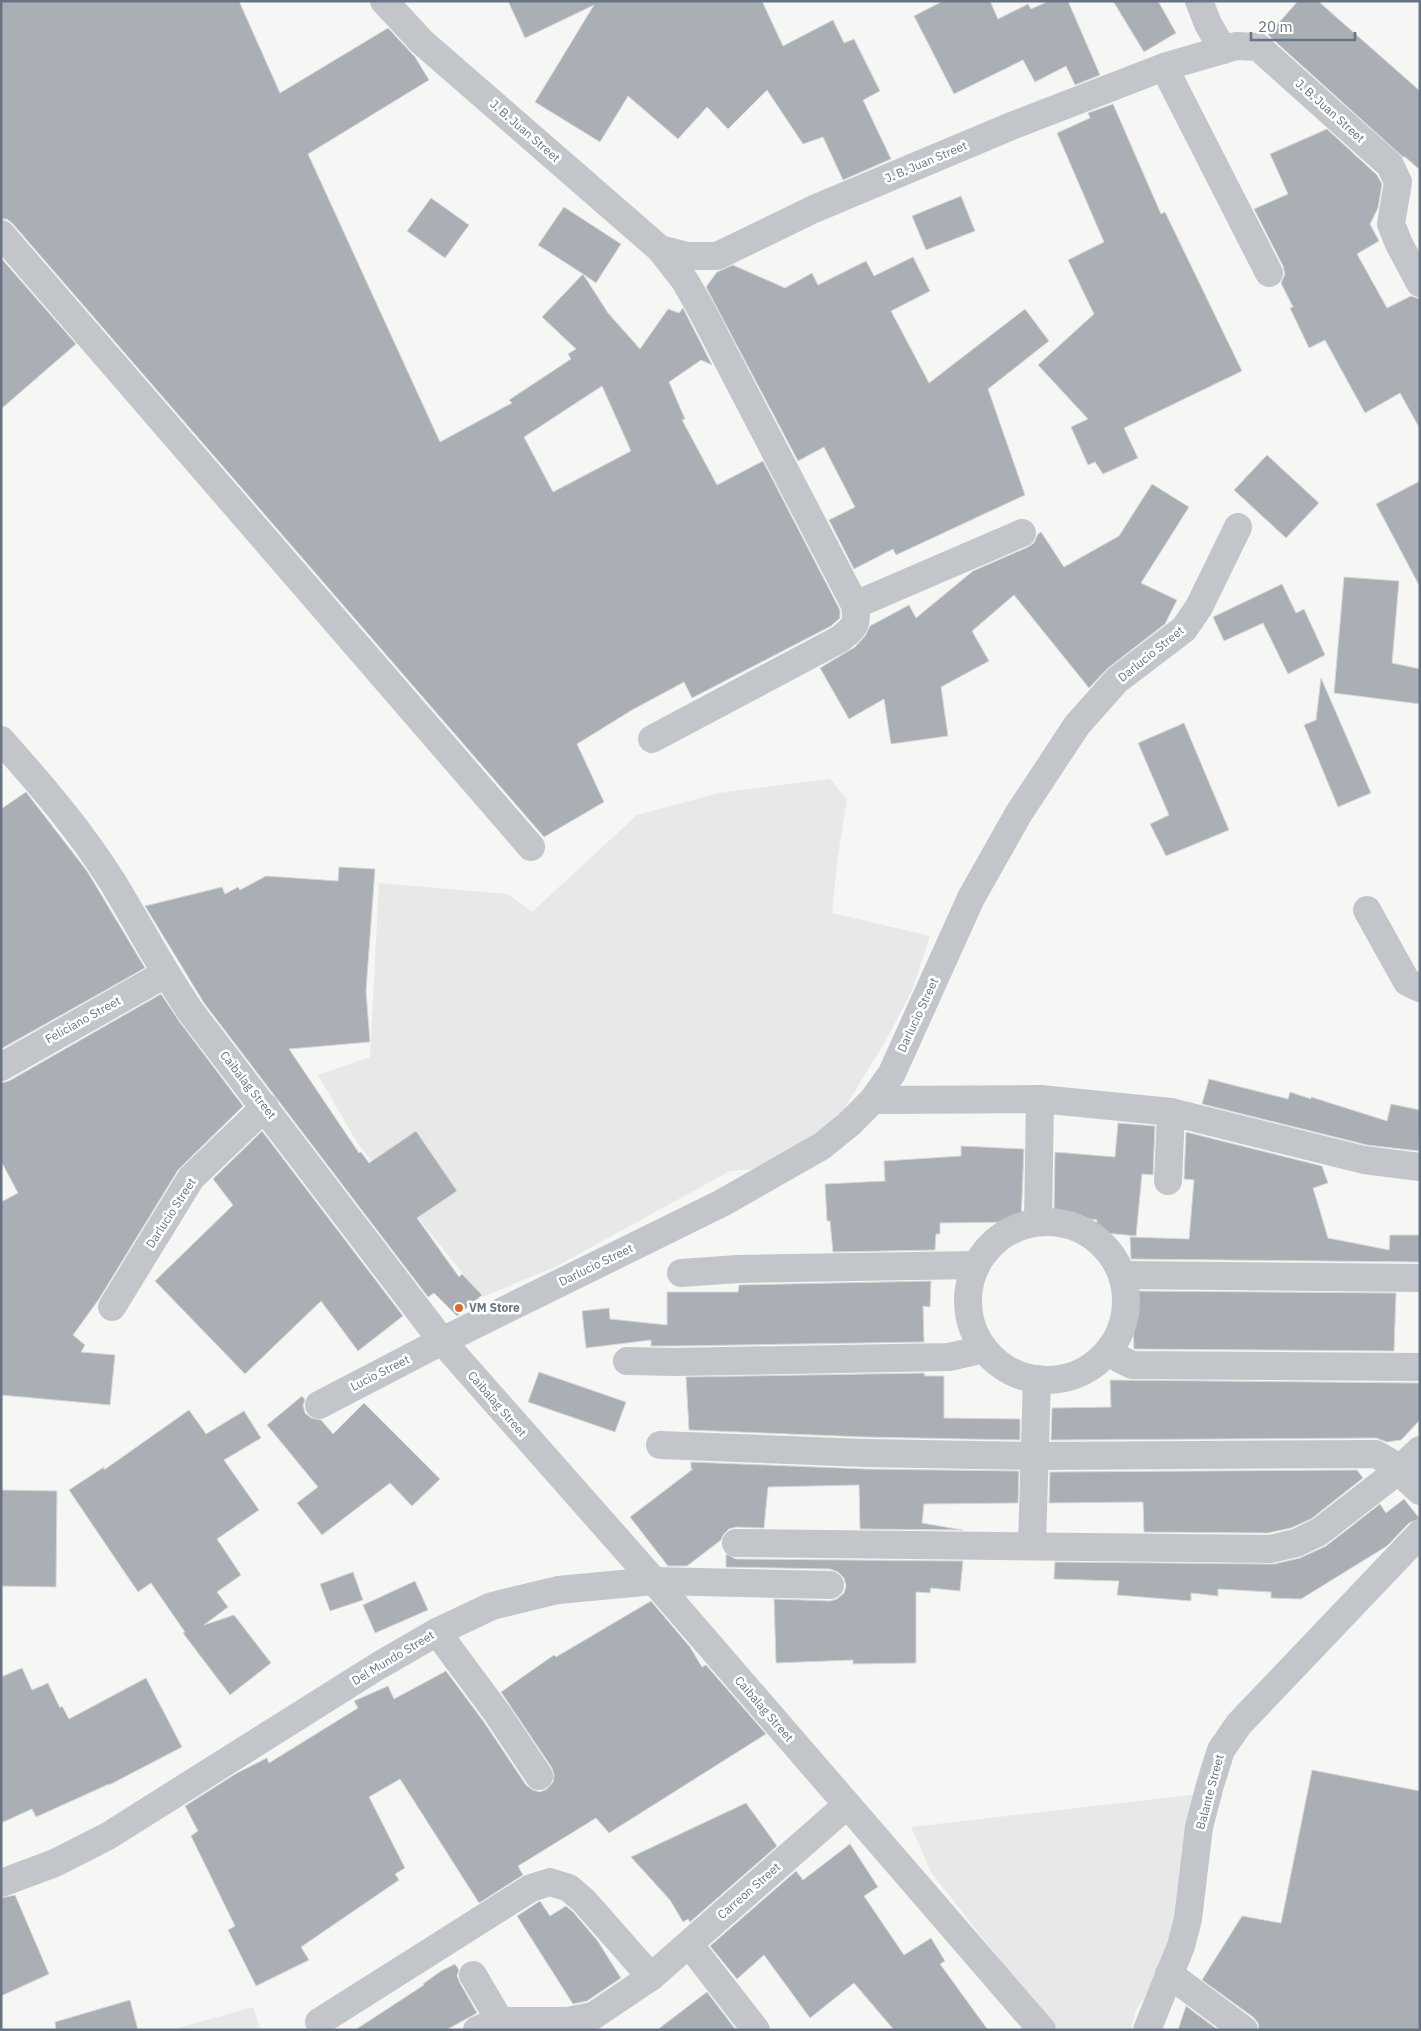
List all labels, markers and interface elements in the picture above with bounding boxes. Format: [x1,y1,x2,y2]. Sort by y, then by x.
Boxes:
scale bar [1251,10,1355,42]
text: 20 m [1258,17,1293,36]
street label: J. B. Juan Street [1293,76,1368,146]
street label: J. B. Juan Street [487,96,563,165]
street label: J. B. Juan Street [883,138,969,186]
street label: Darlucio Street [1115,622,1187,685]
street label: Darlucio Street [894,975,941,1054]
street label: Feliciano Street [42,993,123,1046]
street label: Caibalag Street [217,1048,280,1122]
street label: Darlucio Street [142,1175,199,1251]
street label: Darlucio Street [556,1240,635,1289]
place label: VM Store [469,1300,520,1315]
marker: VM Store [453,1302,465,1314]
street label: Lucio Street [348,1351,412,1394]
street label: Caibalag Street [465,1368,530,1440]
street label: Del Mundo Street [349,1627,437,1688]
street label: Caibalag Street [732,1673,797,1745]
street label: Balante Street [1192,1753,1227,1831]
street label: Carreon Street [714,1859,783,1922]

